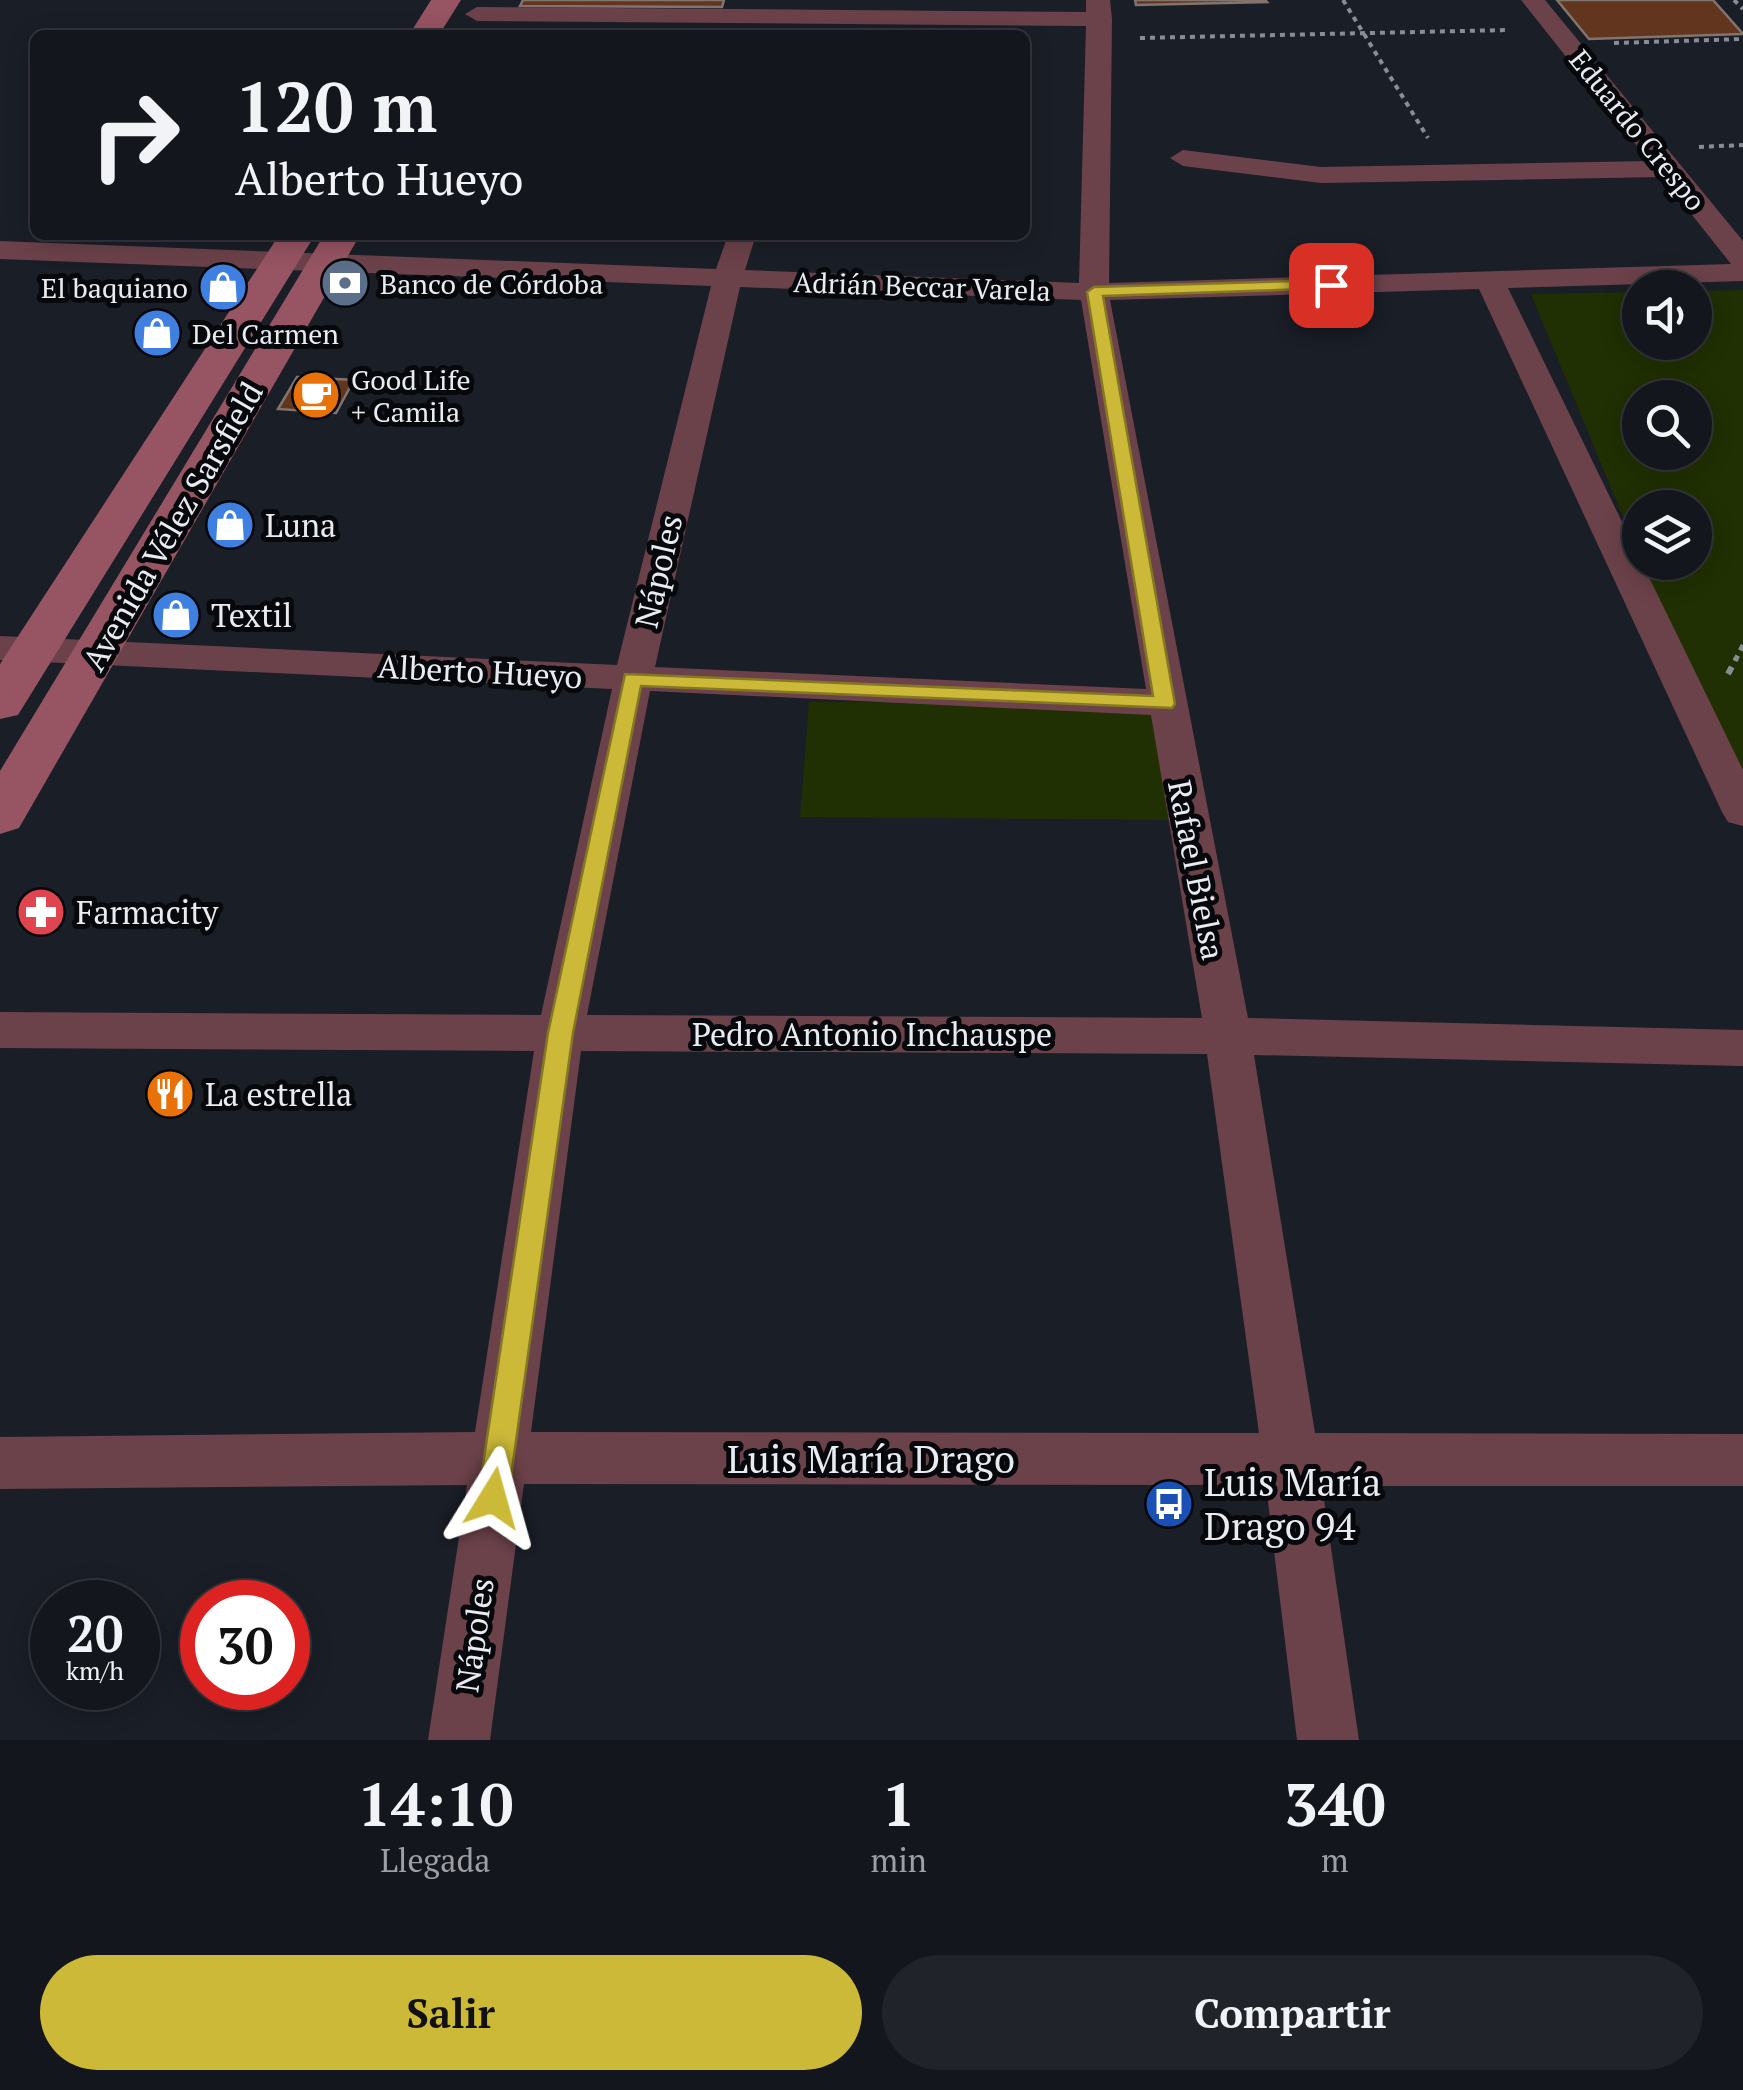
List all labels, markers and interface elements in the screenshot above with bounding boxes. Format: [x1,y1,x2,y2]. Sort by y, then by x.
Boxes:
street label: Eduardo Crespo [1562,42,1714,218]
text: 120 m [235,59,437,152]
icon: right [70,70,200,200]
text: Alberto Hueyo [235,148,523,208]
pin [1289,243,1374,328]
bank icon: Banco de Córdoba [319,257,371,309]
icon: arrive [1304,258,1359,313]
shop icon: El baquiano [197,261,249,313]
street label: Adrián Beccar Varela [793,263,1051,309]
place label: Banco de Córdoba [380,265,603,302]
place label: El baquiano [41,269,188,306]
map controls [1622,270,1712,580]
button: sound [1622,270,1712,360]
shop icon: Del Carmen [131,307,183,359]
place label: Del Carmen [192,315,339,352]
place label: Good Life + Camila [351,361,471,430]
cafe icon: Good Life + Camila [290,369,342,421]
street label: Avenida Vélez Sarsfield [72,374,272,678]
button: search [1622,380,1712,470]
button: layers [1622,490,1712,580]
shop icon: Luna [204,499,256,551]
place label: Luna [265,504,336,546]
street label: Nápoles [625,510,691,632]
shop icon: Textil [150,589,202,641]
place label: Textil [211,594,292,636]
street label: Alberto Hueyo [376,645,584,697]
street label: Rafael Bielsa [1159,777,1235,963]
pharmacy icon: Farmacity [15,886,67,938]
place label: Farmacity [76,891,219,933]
street label: Pedro Antonio Inchauspe [692,1013,1052,1055]
restaurant icon: La estrella [144,1068,196,1120]
place label: La estrella [205,1073,352,1115]
street label: Luis María Drago [727,1434,1015,1484]
position arrow [441,1446,545,1550]
place label: Luis María Drago 94 [1204,1457,1381,1551]
bus stop icon: Luis María Drago 94 [1143,1478,1195,1530]
street label: Nápoles [445,1575,503,1695]
speed limit sign: 30 [180,1580,310,1710]
text: 20 [67,1600,123,1666]
text: km/h [66,1654,124,1687]
text: 14:10 [357,1764,513,1843]
text: 1 [882,1764,916,1843]
text: 340 [1284,1764,1386,1843]
text: Llegada [380,1839,490,1881]
text: min [871,1839,927,1881]
text: m [1321,1839,1349,1881]
button: Salir [40,1955,862,2070]
button: Compartir [882,1955,1703,2070]

